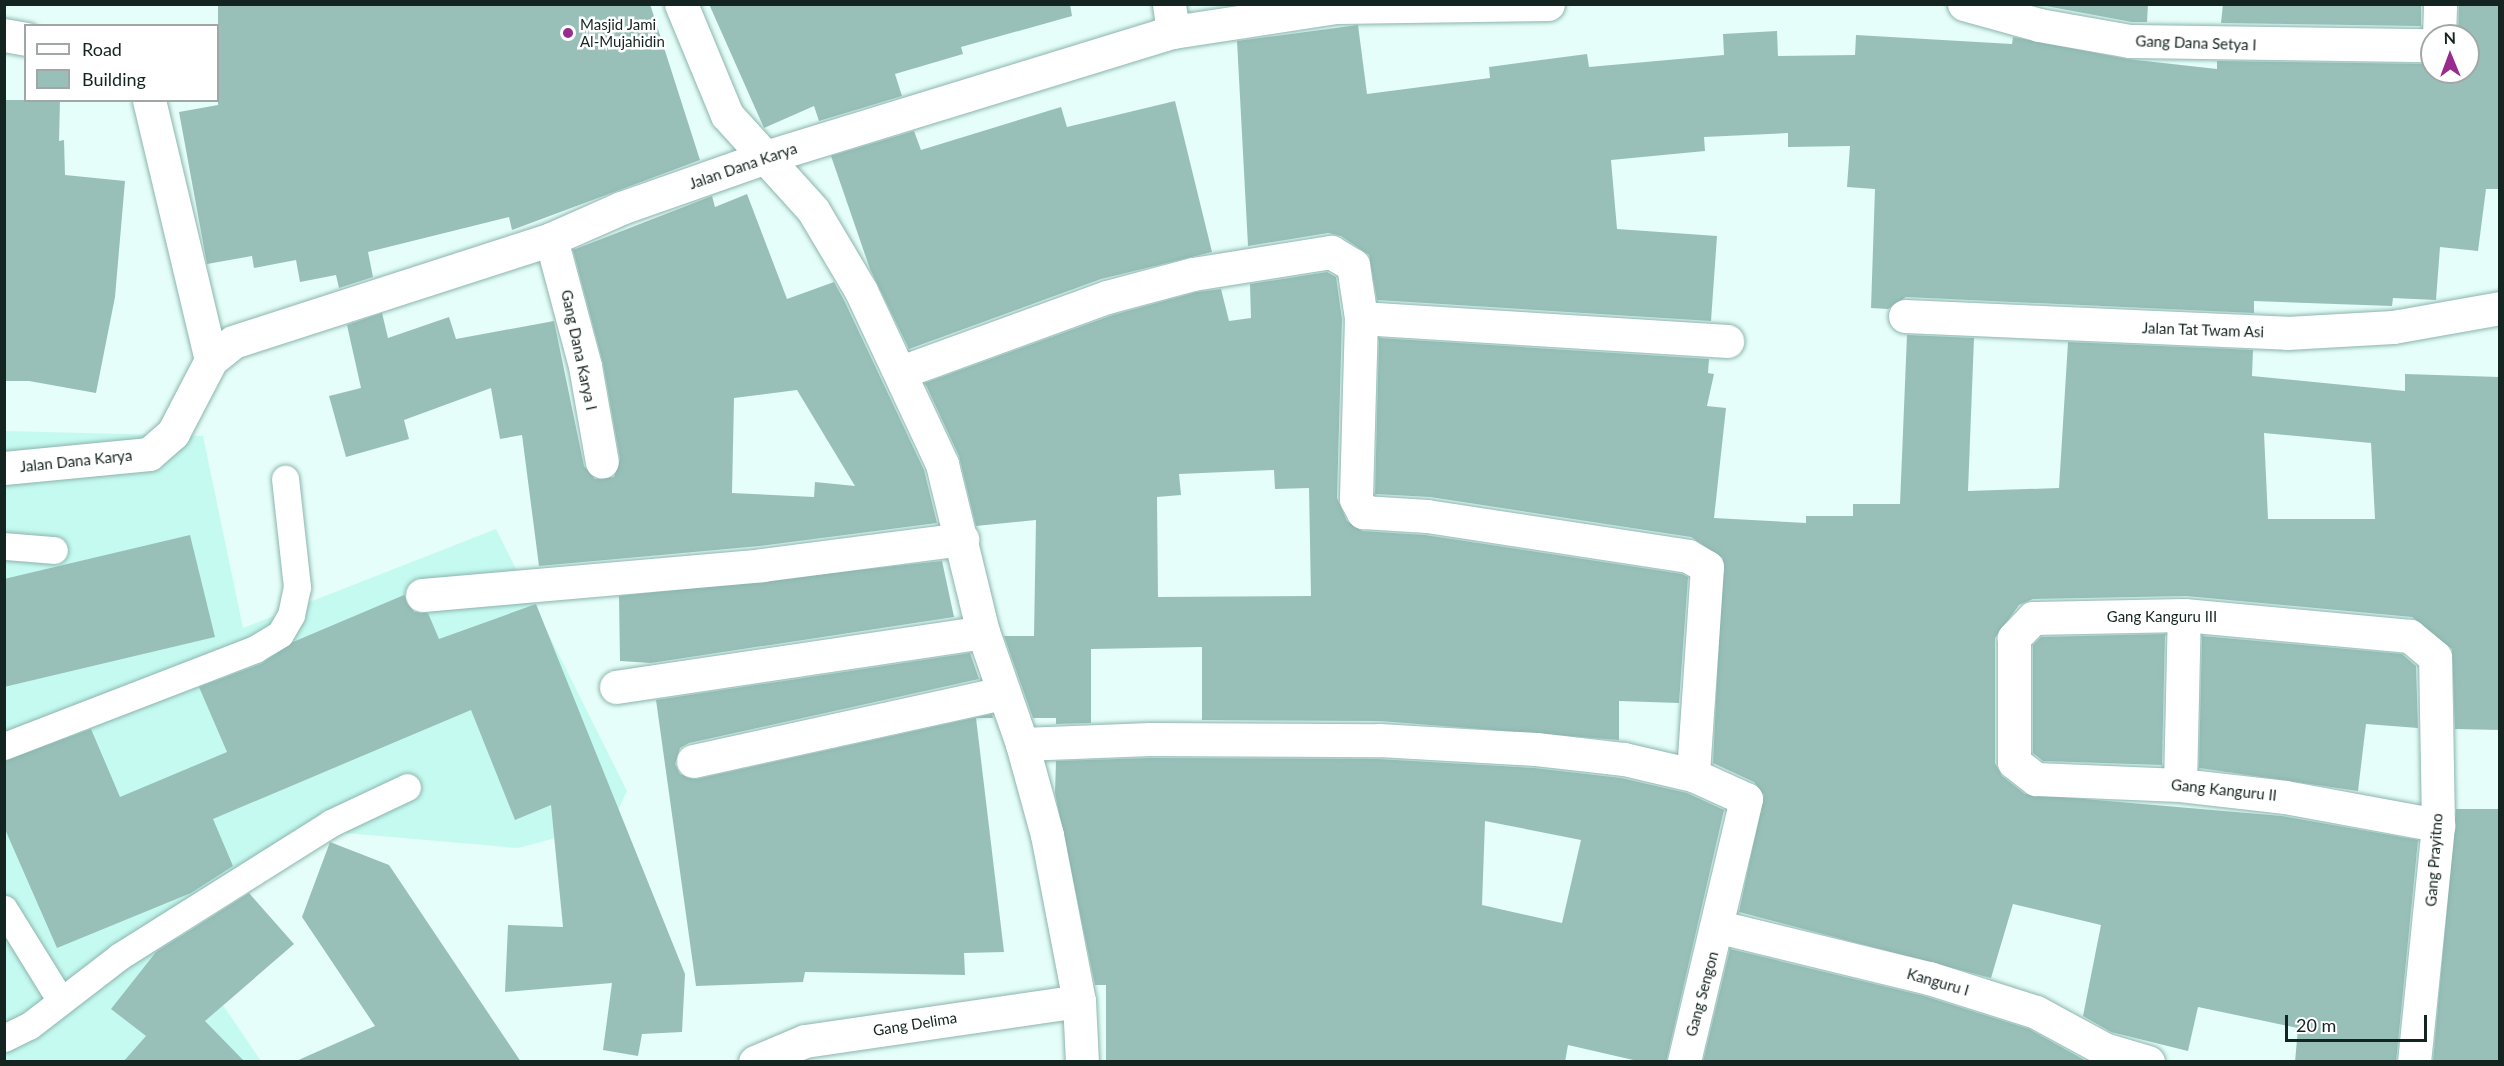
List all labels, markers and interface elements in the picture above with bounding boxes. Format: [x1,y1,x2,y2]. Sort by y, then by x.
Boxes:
place label: Masjid Jami Al-Mujahidin [580,15,665,50]
legend [24,24,219,102]
north arrow [2420,24,2480,84]
marker: Masjid Jami Al-Mujahidin [561,26,575,40]
text: N [2443,28,2456,47]
street label: Gang Dana Setya I [2135,32,2257,54]
text: Road [82,38,122,60]
text: Building [82,68,146,90]
street label: Jalan Dana Karya [687,139,799,193]
street label: Gang Dana Karya I [557,288,601,412]
street label: Jalan Tat Twam Asi [2141,319,2265,341]
street label: Jalan Dana Karya [19,446,133,476]
street label: Gang Kanguru III [2107,608,2217,626]
street label: Gang Kanguru II [2170,775,2278,805]
street label: Gang Prayitno [2422,813,2446,907]
street label: Gang Sengon [1682,950,1722,1038]
street label: Kanguru I [1905,965,1971,999]
scale bar [2288,1003,2430,1041]
street label: Gang Delima [872,1008,958,1040]
text: 20 m [2296,1014,2336,1036]

